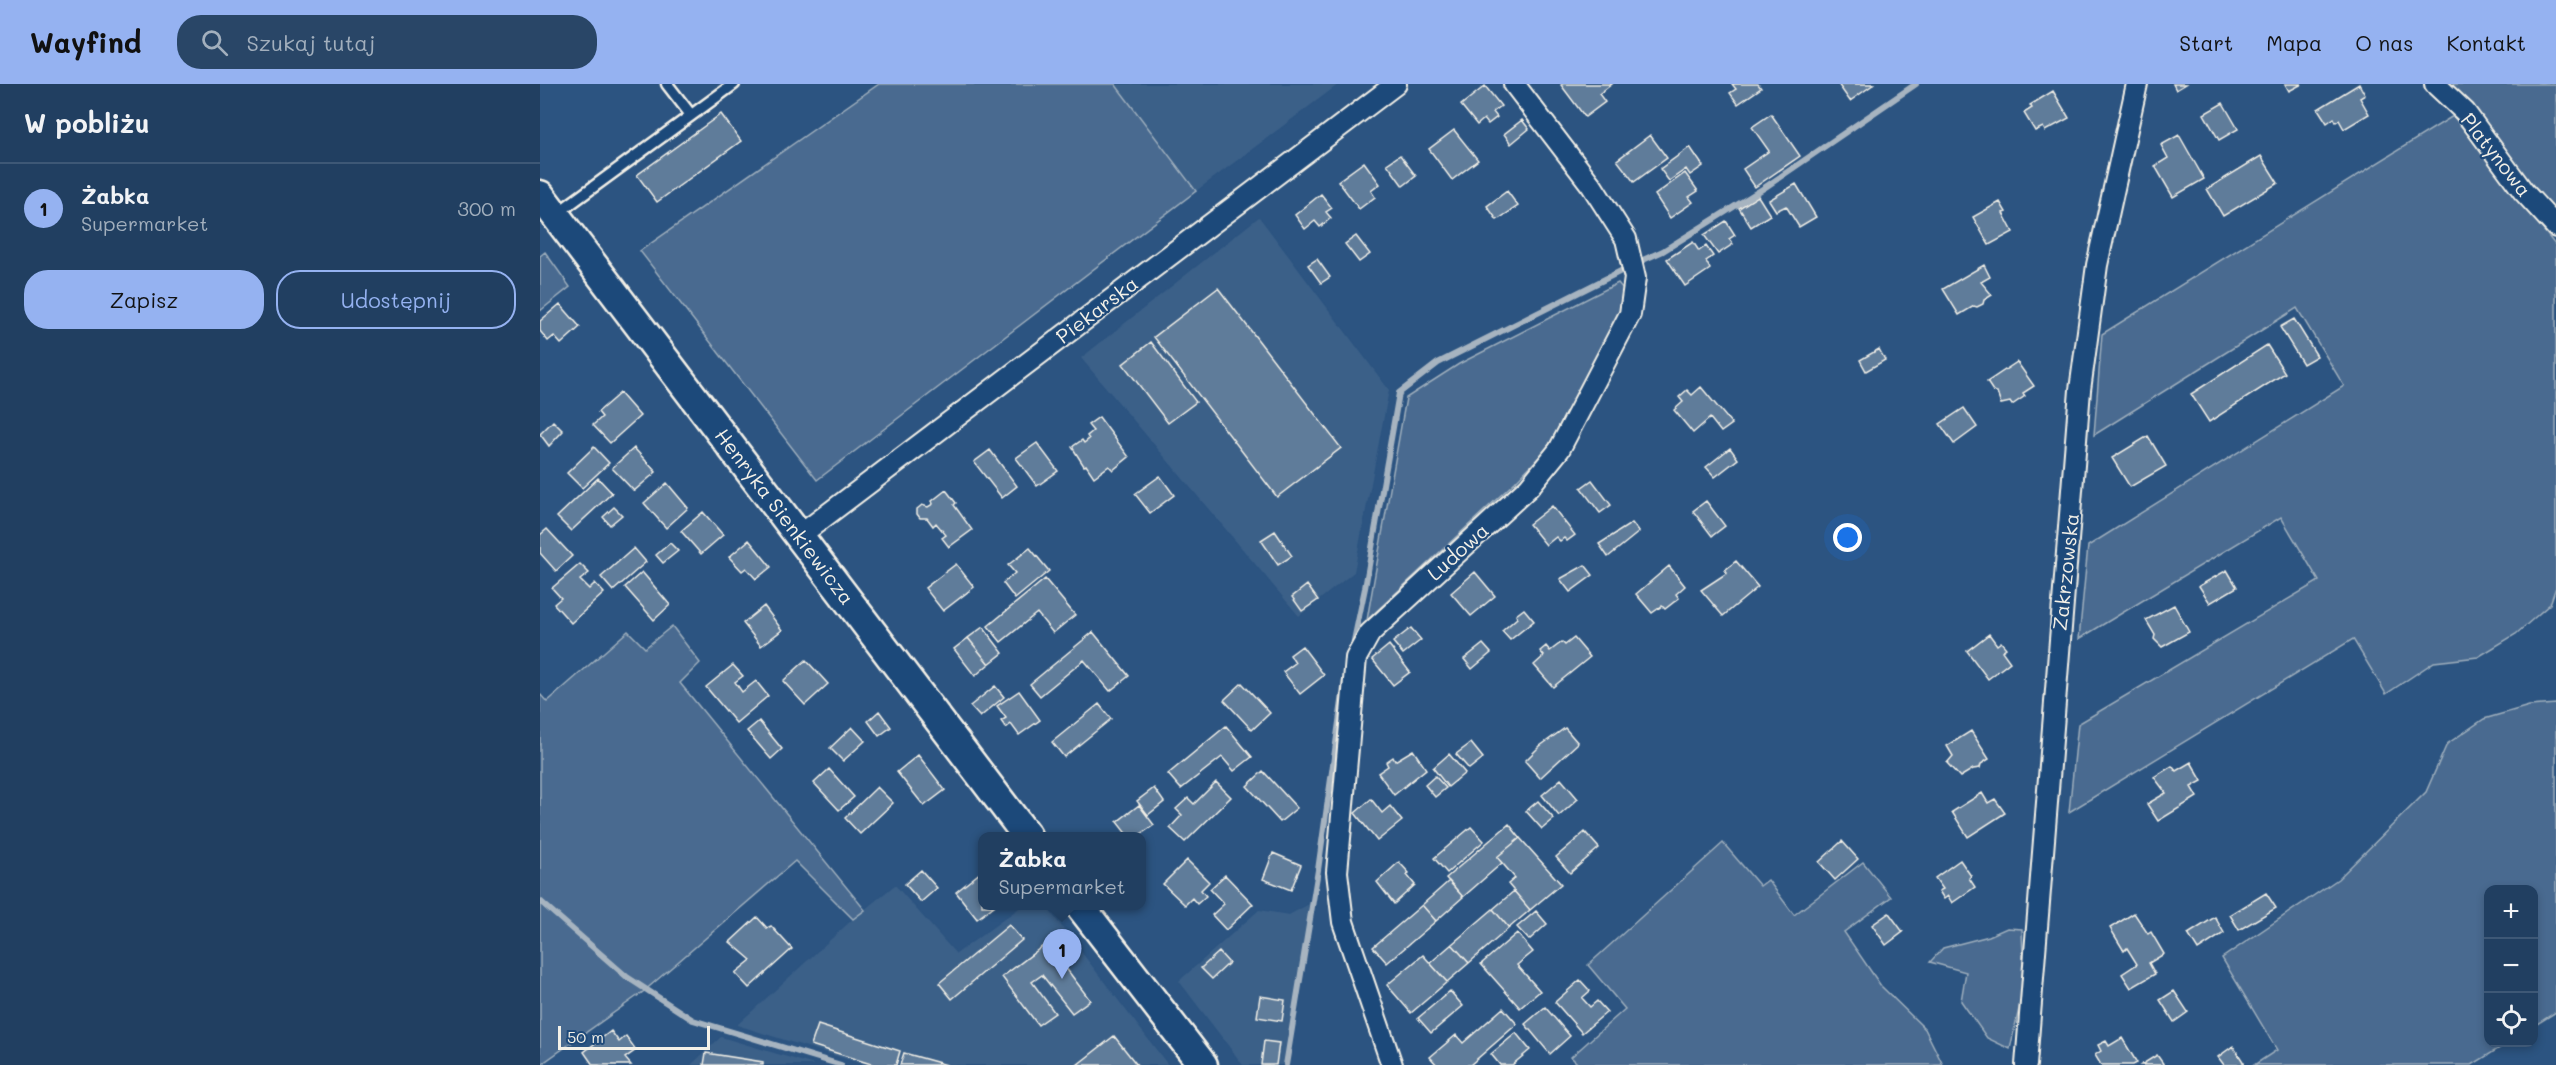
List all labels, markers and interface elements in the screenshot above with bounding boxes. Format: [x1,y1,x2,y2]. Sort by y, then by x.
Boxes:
search box [177,15,597,69]
text: Wayfind [30,24,141,60]
icon: search [198,26,231,59]
text: Szukaj tutaj [246,28,375,57]
text: Start [2179,29,2233,56]
text: Mapa [2266,29,2322,56]
text: O nas [2355,29,2413,56]
text: Kontakt [2446,29,2526,56]
text: W pobliżu [24,106,150,140]
street label: Platynowa [2456,107,2538,202]
text: Żabka [81,181,150,210]
text: 1 [39,195,48,221]
text: 300 m [457,195,516,221]
text: Supermarket [81,210,208,236]
button: Zapisz [24,270,264,329]
button: Udostępnij [276,270,516,329]
street label: Piekarska [1050,270,1143,349]
street label: Henryka Sienkiewicza [710,423,861,609]
street label: Zakrzowska [2046,512,2084,632]
street label: Ludowa [1421,517,1494,586]
your location [1833,523,1862,552]
popup [978,832,1146,910]
text: Żabka [998,844,1067,873]
text: Supermarket [998,873,1126,899]
map controls [2484,885,2538,1047]
button: + [2484,885,2538,939]
pin: 1 [1042,930,1082,979]
button: − [2484,939,2538,993]
button: locate [2484,993,2538,1047]
scale bar [558,1023,710,1050]
text: 50 m [567,1026,604,1047]

